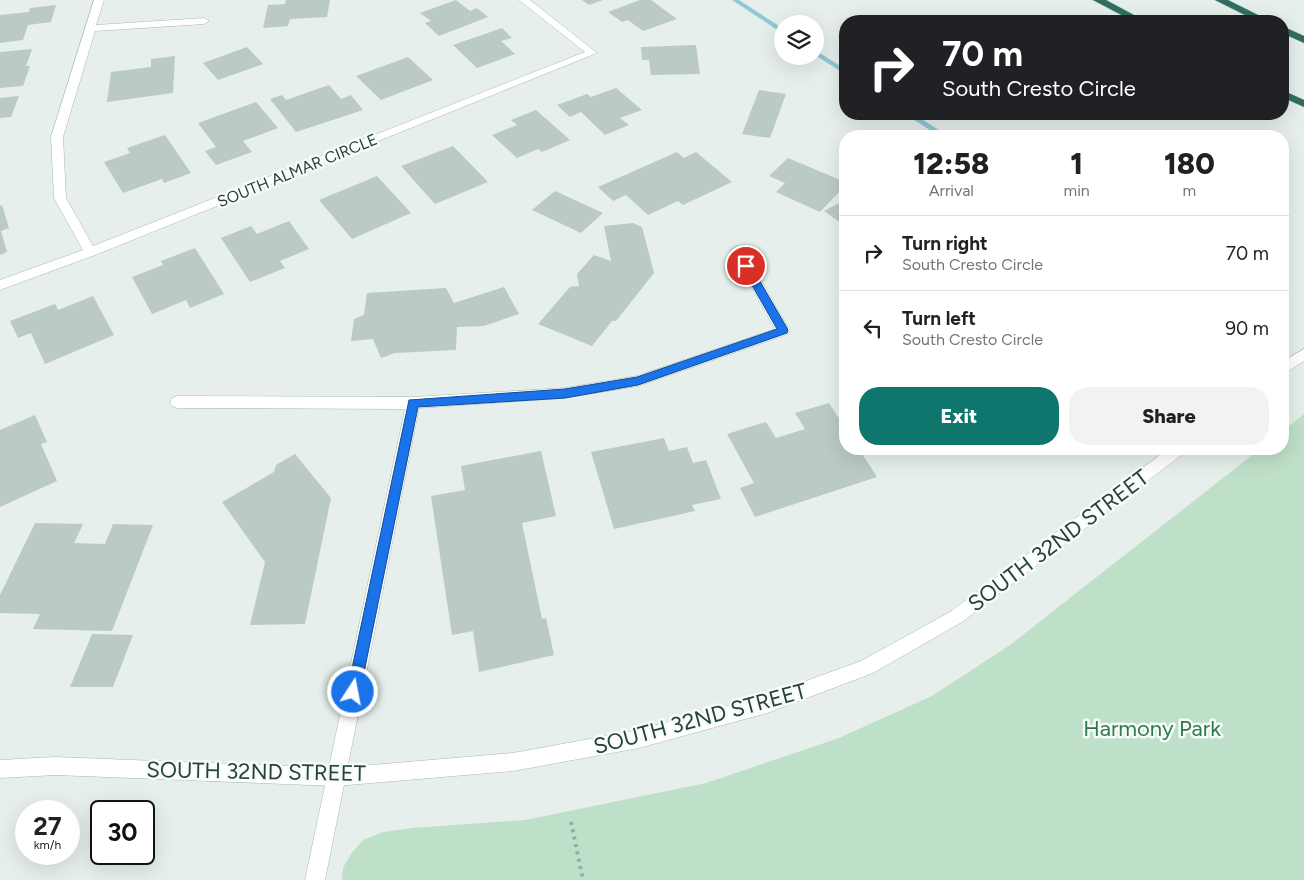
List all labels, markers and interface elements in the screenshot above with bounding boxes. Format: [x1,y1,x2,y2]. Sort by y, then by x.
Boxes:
map controls [774,15,824,65]
button: layers [774,15,824,65]
text: 70 m [942,33,1023,75]
icon: right [859,35,924,100]
text: South Cresto Circle [942,75,1136,102]
street label: SOUTH ALMAR CIRCLE [214,130,380,211]
text: 12:58 [913,145,989,182]
text: 1 [1070,145,1083,182]
text: 180 [1164,145,1215,182]
text: Arrival [929,181,974,200]
text: min [1064,181,1090,200]
text: m [1183,181,1196,200]
text: Turn right [902,232,988,255]
icon: right [859,239,887,267]
text: 70 m [1226,242,1269,265]
pin [725,245,767,287]
icon: arrive [732,252,760,280]
text: South Cresto Circle [902,255,1043,274]
text: Turn left [902,307,976,330]
icon: left [859,314,887,342]
text: 90 m [1225,317,1269,340]
text: South Cresto Circle [902,330,1043,349]
button: Exit [859,387,1059,445]
button: Share [1069,387,1269,445]
street label: SOUTH 32ND STREET [963,464,1154,617]
position arrow [326,665,378,717]
street label: SOUTH 32ND STREET [591,677,810,760]
park label: Harmony Park [1083,715,1221,742]
street label: SOUTH 32ND STREET [146,756,366,787]
speed limit sign: 30 [90,800,155,865]
text: 27 [33,811,62,841]
text: km/h [34,838,61,852]

